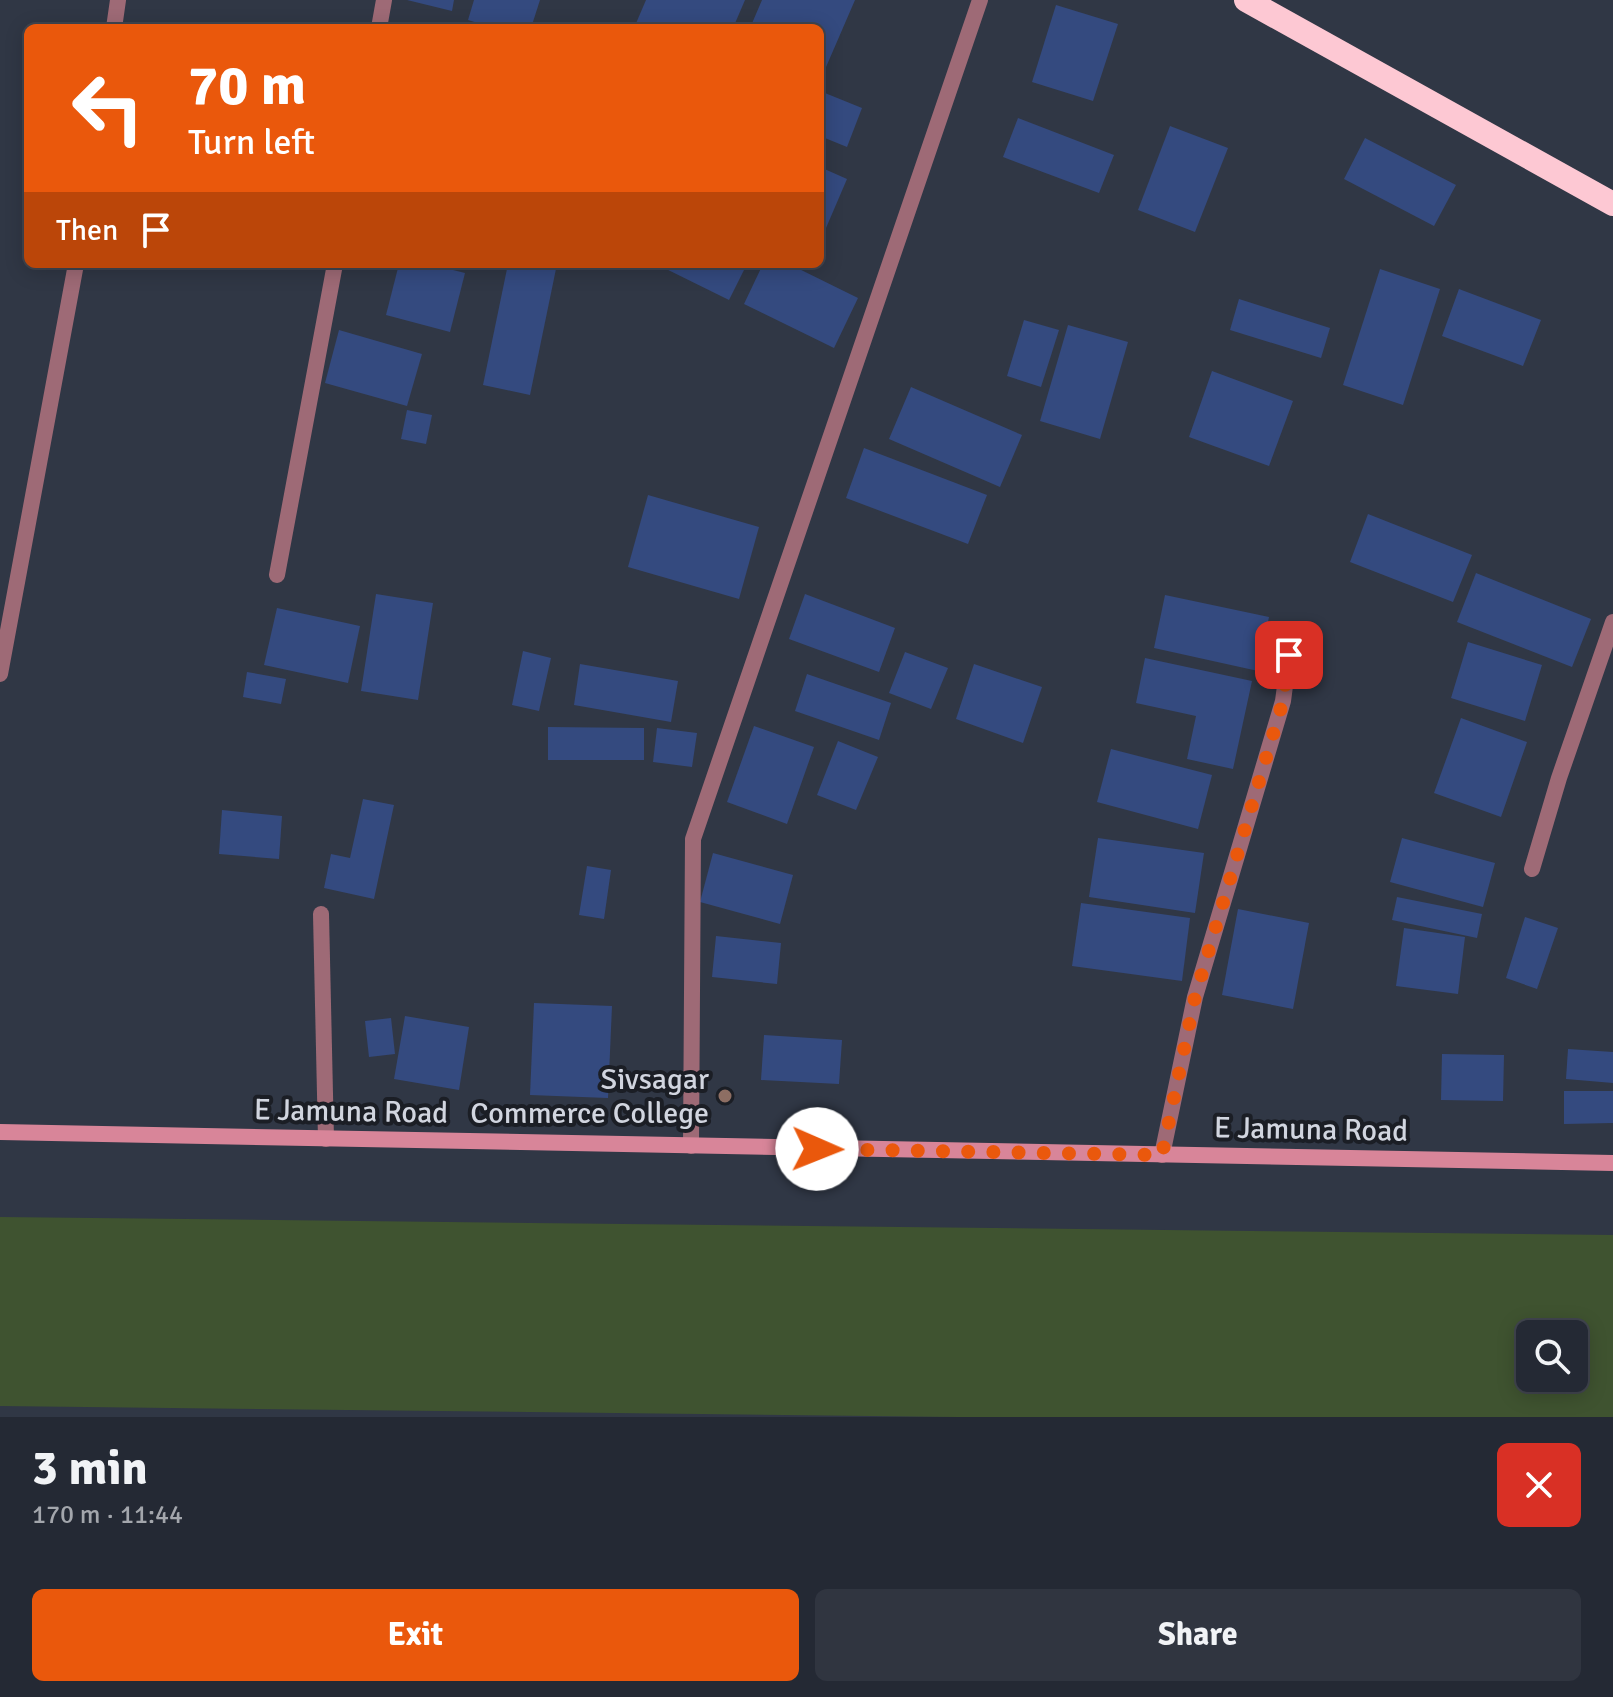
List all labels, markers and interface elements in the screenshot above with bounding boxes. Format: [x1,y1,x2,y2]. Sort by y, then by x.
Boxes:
text: 70 m [188,51,306,120]
icon: left [56,56,160,160]
text: Turn left [188,120,315,165]
icon: arrive [134,208,178,252]
text: Then [56,212,118,249]
pin [1255,621,1323,689]
icon: arrive [1267,633,1311,677]
place label: Sivsagar Commerce College [470,1061,709,1132]
marker: Sivsagar Commerce College [716,1087,734,1105]
street label: E Jamuna Road [254,1091,448,1132]
position arrow [775,1107,859,1191]
street label: E Jamuna Road [1214,1109,1408,1150]
map controls [1516,1320,1588,1392]
button: search [1516,1320,1588,1392]
text: 3 min [32,1439,148,1498]
button: close [1497,1443,1581,1527]
text: 170 m · 11:44 [32,1499,183,1531]
button: Exit [32,1589,799,1681]
button: Share [815,1589,1581,1681]

